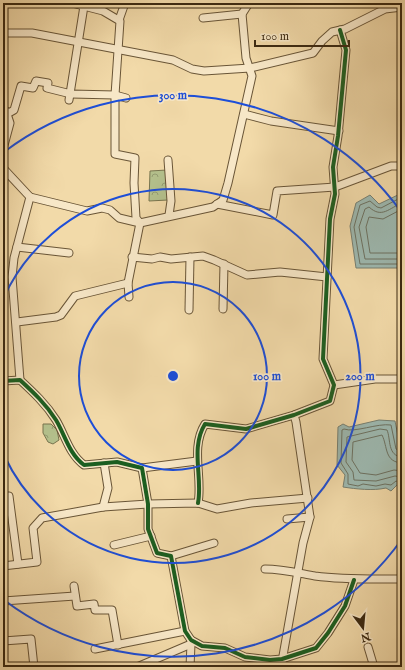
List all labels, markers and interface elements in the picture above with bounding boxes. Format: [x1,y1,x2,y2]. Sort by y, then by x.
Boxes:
scale bar [255,22,349,48]
text: 100 m [261,29,289,44]
text: 300 m [159,88,188,103]
centre of rings [166,369,180,383]
text: 100 m [253,369,282,384]
text: 200 m [345,369,375,384]
north arrow [343,608,383,648]
text: N [359,628,373,645]

